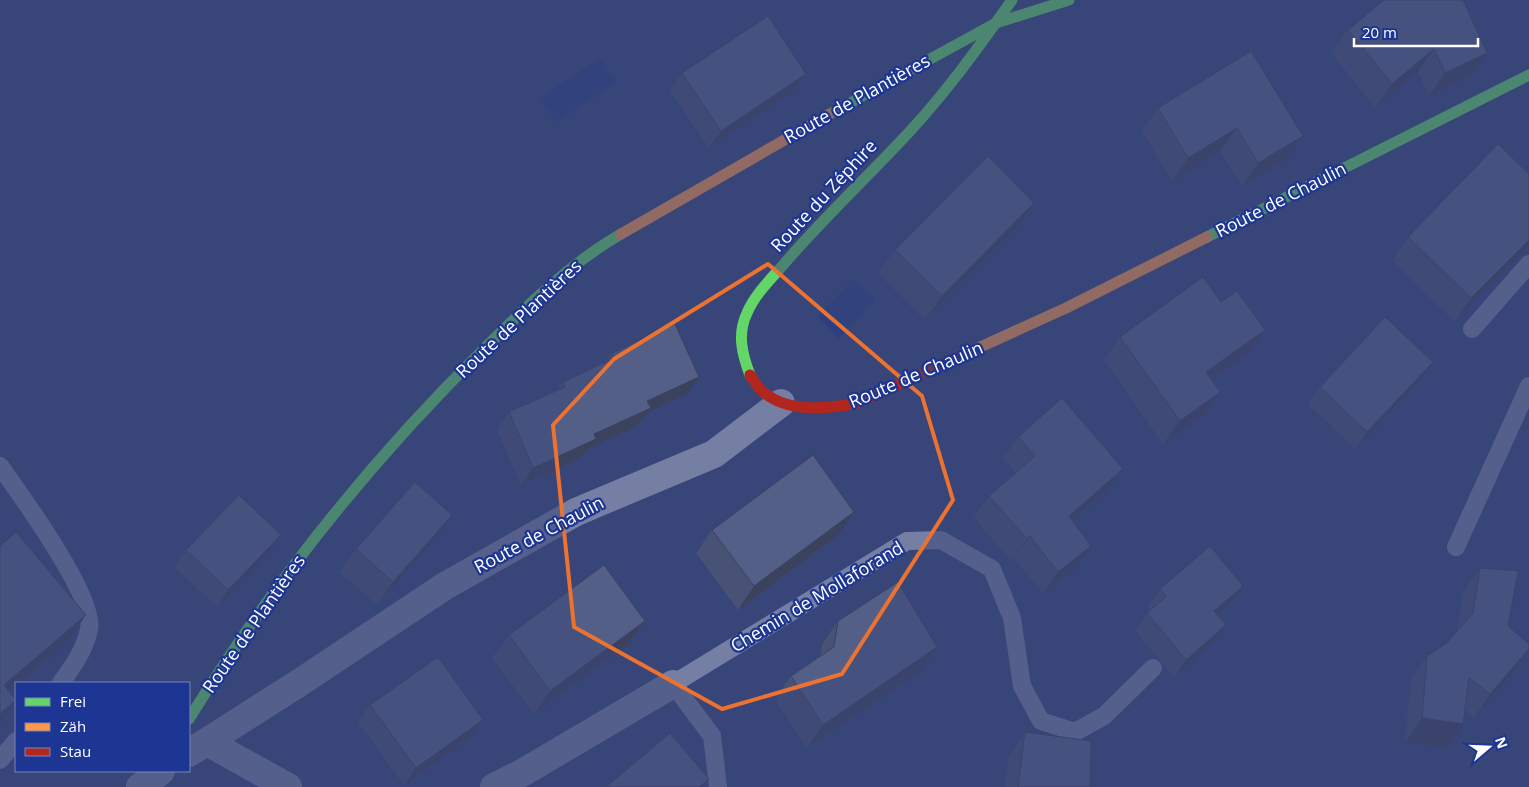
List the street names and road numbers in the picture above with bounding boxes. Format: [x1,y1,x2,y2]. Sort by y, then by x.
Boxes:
street label: Route de Plantières [779,48,934,148]
street label: Route du Zéphire [765,134,882,257]
street label: Route de Chaulin [1211,156,1350,242]
street label: Route de Plantières [450,254,586,383]
street label: Route de Chaulin [845,335,986,413]
street label: Route de Chaulin [470,490,608,578]
street label: Chemin de Mollaforand [726,535,907,657]
street label: Route de Plantières [196,550,310,697]

